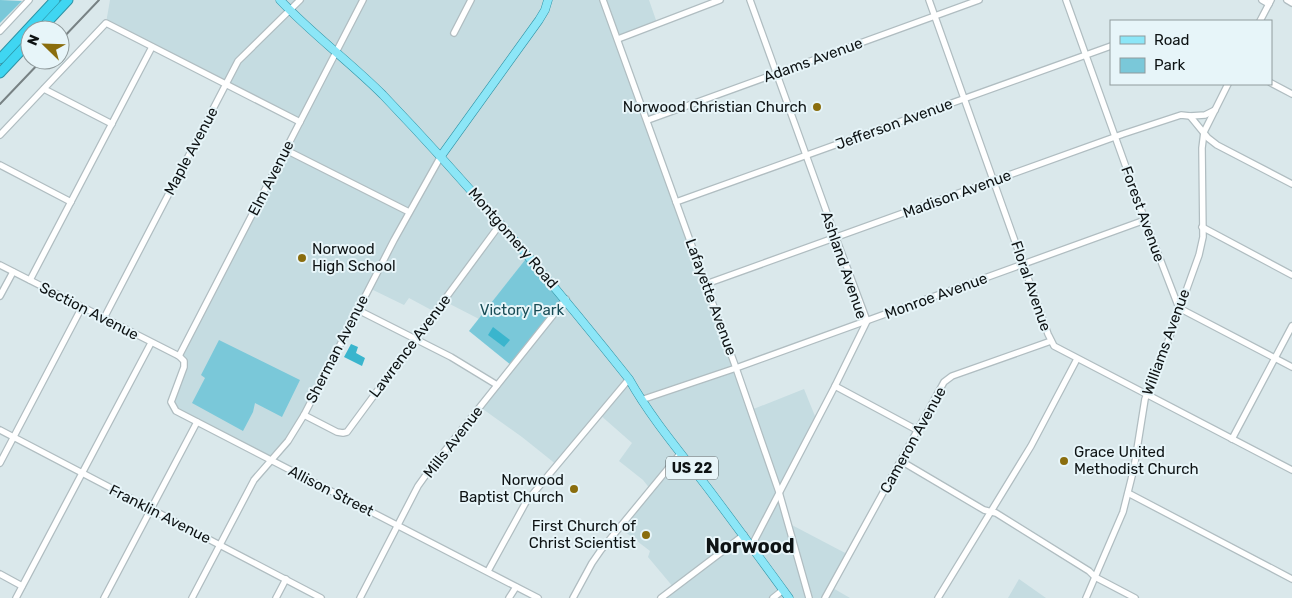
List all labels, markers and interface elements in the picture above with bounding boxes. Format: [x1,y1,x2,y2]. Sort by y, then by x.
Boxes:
north arrow [20,20,70,70]
legend [1110,20,1272,85]
text: Road [1154,31,1190,49]
text: N [24,32,43,48]
street label: Adams Avenue [761,34,865,86]
text: Park [1154,56,1185,74]
street label: Jefferson Avenue [833,94,955,154]
place label: Norwood Christian Church [623,98,807,116]
marker: Norwood Christian Church [811,101,823,113]
street label: Maple Avenue [160,104,222,198]
street label: Elm Avenue [244,137,298,219]
street label: Forest Avenue [1117,164,1169,264]
street label: Madison Avenue [900,166,1014,222]
street label: Montgomery Road [464,184,562,292]
street label: Ashland Avenue [817,209,871,321]
street label: Lafayette Avenue [682,236,740,358]
street label: Floral Avenue [1007,238,1055,334]
place label: Norwood High School [312,240,396,275]
marker: Norwood High School [296,252,308,264]
street label: Monroe Avenue [882,269,990,323]
street label: Section Avenue [36,278,142,344]
street label: Williams Avenue [1138,286,1194,398]
street label: Lawrence Avenue [365,291,455,401]
street label: Sherman Avenue [302,292,372,406]
park label: Victory Park [480,301,565,319]
street label: Cameron Avenue [876,384,950,496]
street label: Mills Avenue [419,402,487,482]
place label: Grace United Methodist Church [1074,443,1199,478]
marker: Grace United Methodist Church [1058,455,1070,467]
road number: US 22 [666,456,718,479]
street label: Allison Street [285,462,377,520]
place label: Norwood Baptist Church [459,471,564,506]
street label: Franklin Avenue [106,481,214,547]
marker: Norwood Baptist Church [568,483,580,495]
place label: First Church of Christ Scientist [529,517,636,552]
marker: First Church of Christ Scientist [640,529,652,541]
district label: Norwood [705,534,795,558]

